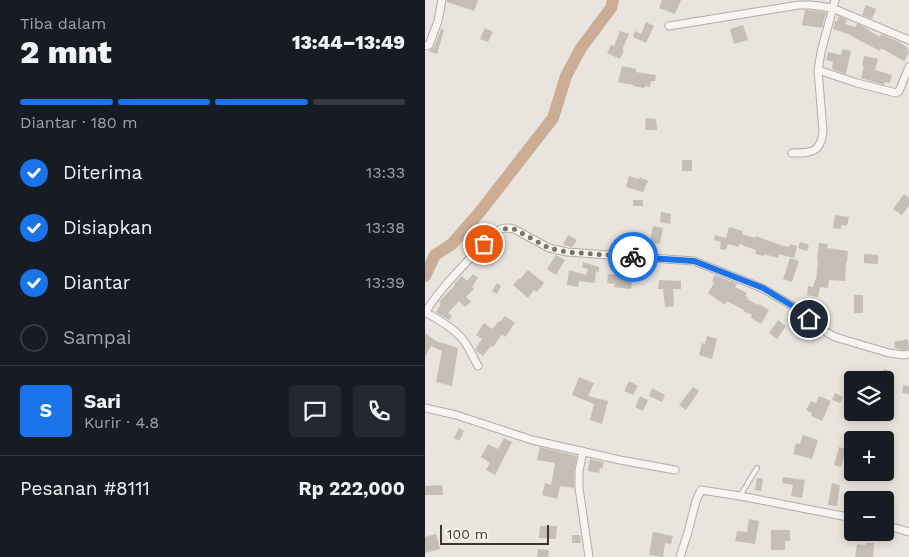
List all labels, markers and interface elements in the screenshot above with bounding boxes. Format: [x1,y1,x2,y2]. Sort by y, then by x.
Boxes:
text: Tiba dalam [20,14,106,33]
text: 13:44–13:49 [292,31,405,54]
text: 2 mnt [20,33,112,71]
text: Diantar · 180 m [20,113,137,132]
icon: check [20,159,48,187]
text: Diterima [63,161,142,184]
text: 13:33 [366,163,405,182]
icon: check [20,214,48,242]
text: Disiapkan [63,216,153,239]
text: 13:38 [366,218,405,237]
pin [463,223,505,265]
icon: bag [470,230,498,258]
courier [608,232,658,282]
icon: bike [619,243,647,271]
icon: check [20,269,48,297]
text: Diantar [63,271,131,294]
text: 13:39 [365,273,405,292]
pin [788,298,830,340]
icon: home [795,305,823,333]
text: Sampai [63,326,132,349]
map controls [844,371,894,541]
button: layers [844,371,894,421]
button: chat [289,385,341,437]
button: phone [353,385,405,437]
text: Sari [84,390,121,413]
text: S [40,399,52,422]
text: Kurir · 4.8 [84,413,159,432]
button: + [844,431,894,481]
text: Pesanan #8111 [20,477,150,500]
text: Rp 222,000 [299,477,405,500]
button: − [844,491,894,541]
scale bar [440,522,549,545]
text: 100 m [447,526,488,542]

